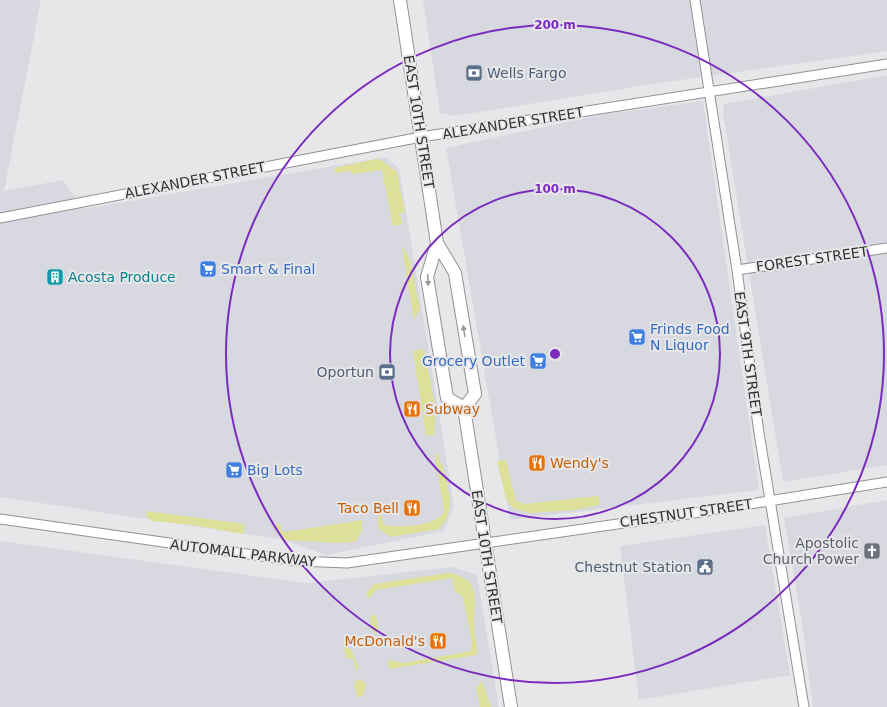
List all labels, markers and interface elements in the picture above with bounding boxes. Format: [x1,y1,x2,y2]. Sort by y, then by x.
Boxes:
text: 200 m [534,18,576,32]
street label: EAST 10TH STREET [401,54,438,190]
bank icon: Wells Fargo [464,63,484,83]
place label: Wells Fargo [487,65,566,81]
street label: ALEXANDER STREET [441,104,585,142]
street label: ALEXANDER STREET [123,158,267,202]
text: 100 m [534,182,576,196]
street label: FOREST STREET [755,243,869,275]
supermarket icon: Smart & Final [198,259,218,279]
place label: Smart & Final [221,261,315,277]
building icon: Acosta Produce [45,267,65,287]
place label: Acosta Produce [68,269,176,285]
one-way arrow [425,274,431,287]
street label: EAST 9TH STREET [731,290,765,418]
place label: Frinds Food N Liquor [650,321,730,353]
one-way arrow [461,325,467,337]
supermarket icon: Frinds Food N Liquor [627,327,647,347]
centre of rings [548,347,562,361]
supermarket icon: Grocery Outlet [528,351,548,371]
place label: Grocery Outlet [422,353,526,369]
bank icon: Oportun [377,362,397,382]
place label: Oportun [317,364,374,380]
restaurant icon: Subway [402,399,422,419]
place label: Subway [425,401,480,417]
restaurant icon: Wendy's [527,453,547,473]
place label: Wendy's [550,455,609,471]
supermarket icon: Big Lots [224,460,244,480]
place label: Big Lots [247,462,303,478]
street label: EAST 10TH STREET [469,489,506,625]
street label: CHESTNUT STREET [619,496,754,530]
restaurant icon: Taco Bell [402,498,422,518]
place label: Taco Bell [336,500,399,516]
place label: Apostolic Church Power [763,535,859,567]
street label: AUTOMALL PARKWAY [169,536,317,570]
church icon: Apostolic Church Power [862,541,882,561]
public building icon: Chestnut Station [695,557,715,577]
place label: Chestnut Station [574,559,692,575]
restaurant icon: McDonald's [428,631,448,651]
place label: McDonald's [345,633,425,649]

